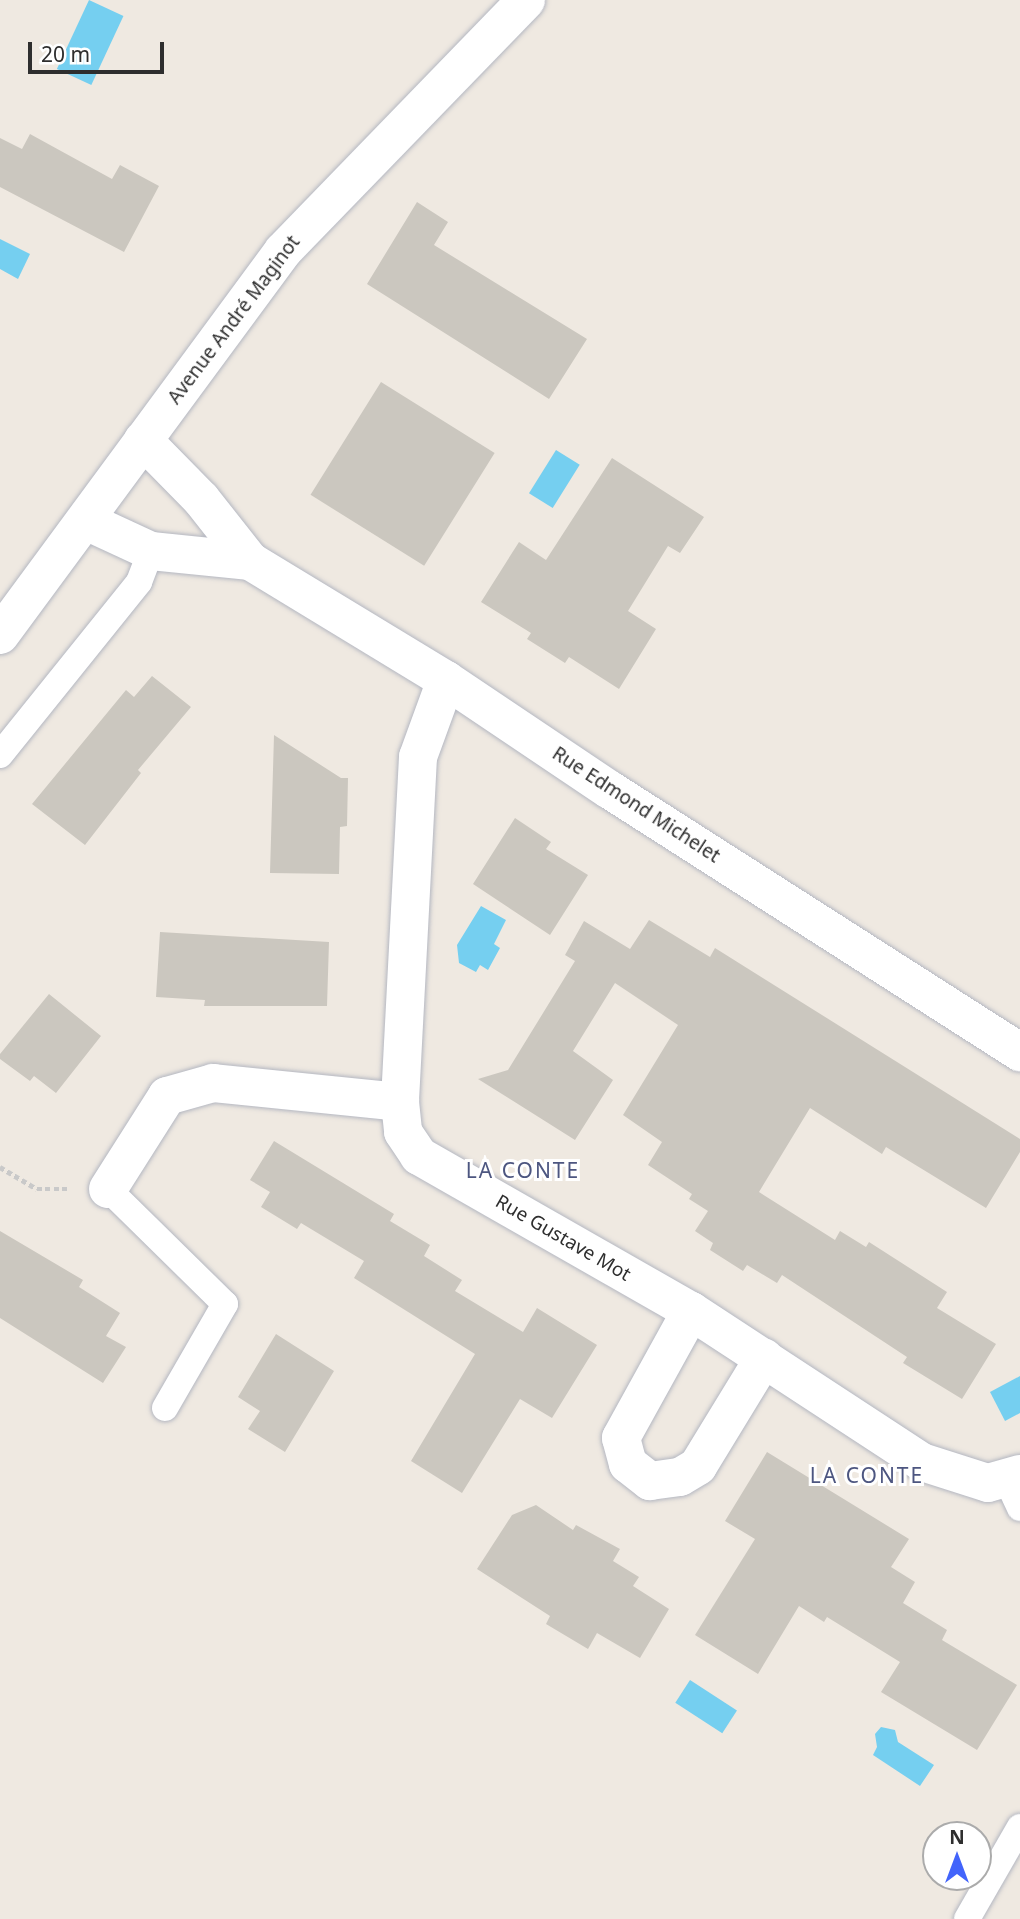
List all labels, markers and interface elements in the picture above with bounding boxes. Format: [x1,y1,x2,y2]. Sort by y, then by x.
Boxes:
scale bar [32,28,168,72]
text: 20 m [41,40,90,68]
street label: Avenue André Maginot [163,231,305,409]
street label: Rue Edmond Michelet [548,742,724,868]
district label: LA CONTE [467,1157,579,1183]
street label: Rue Gustave Mot [491,1190,635,1286]
district label: LA CONTE [811,1462,923,1488]
north arrow [922,1821,992,1891]
text: N [949,1824,965,1850]

